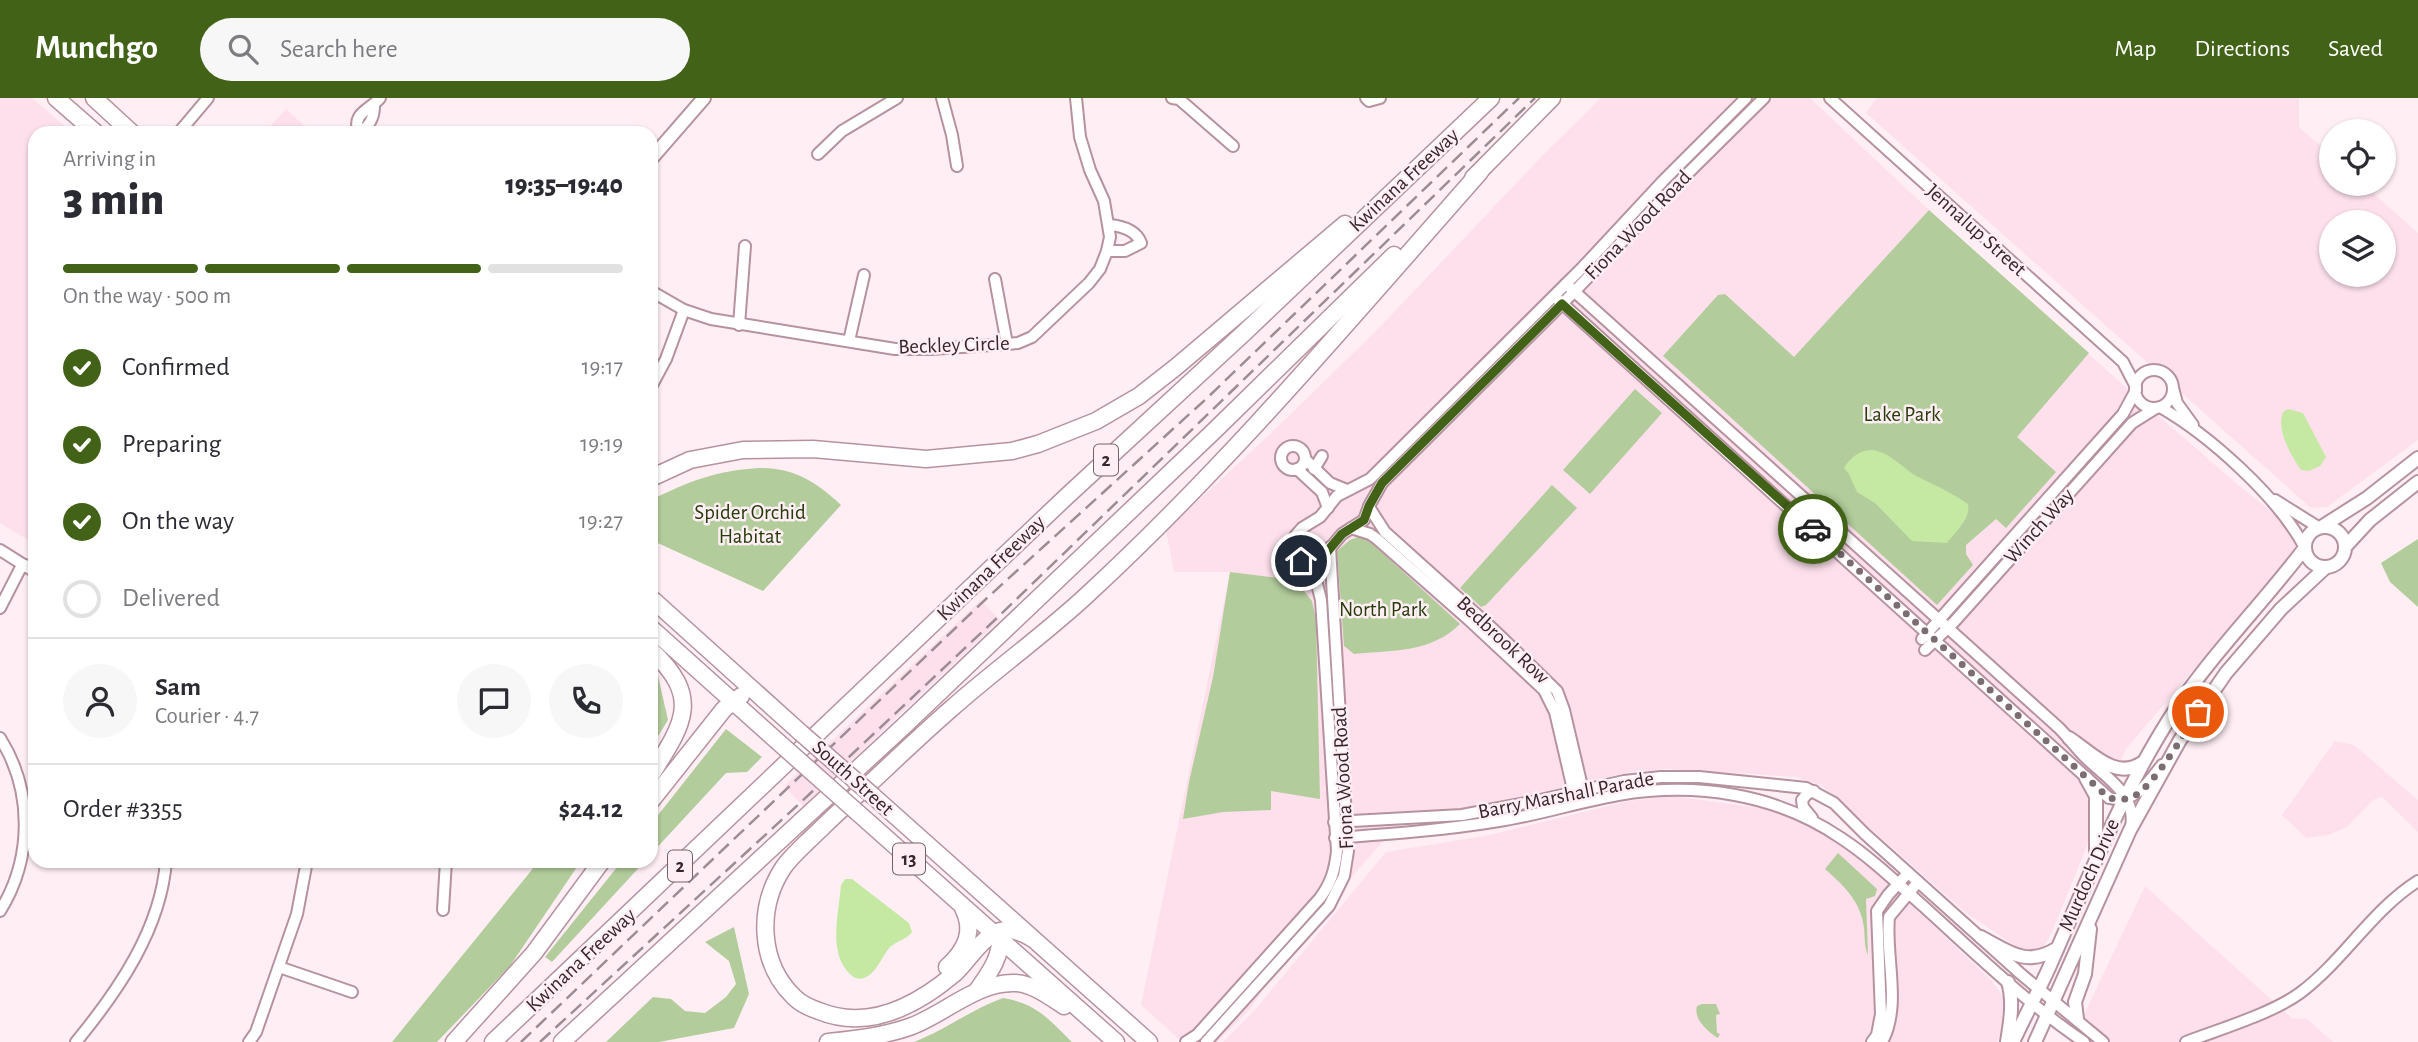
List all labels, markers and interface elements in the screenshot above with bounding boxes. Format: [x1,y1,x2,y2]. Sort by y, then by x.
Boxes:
search box [200,18,690,81]
icon: search [224,30,262,68]
text: Munchgo [35,32,158,65]
text: Search here [280,36,398,62]
text: Map [2114,37,2156,61]
text: Directions [2194,37,2290,61]
text: Saved [2328,37,2383,61]
map controls [2319,119,2396,287]
button: locate [2319,119,2396,196]
street label: Kwinana Freeway [1345,124,1463,236]
text: Arriving in [63,148,156,171]
street label: Fiona Wood Road [1581,166,1695,284]
text: 19:35–19:40 [505,172,623,198]
text: 3 min [63,177,164,223]
street label: Jennalup Street [1922,180,2030,280]
button: layers [2319,210,2396,287]
text: On the way · 500 m [63,285,231,308]
street label: Beckley Circle [898,333,1010,357]
icon: check [63,349,101,387]
text: Confirmed [122,354,230,380]
text: 19:17 [582,356,623,379]
park label: Lake Park [1863,404,1941,425]
icon: check [63,426,101,464]
text: Preparing [122,431,221,457]
text: 19:19 [580,433,623,456]
road number: 2 [1094,444,1118,476]
street label: Winch Way [2000,484,2078,568]
courier [1778,494,1848,564]
park label: Spider Orchid Habitat [694,502,806,547]
icon: check [63,503,101,541]
text: On the way [122,508,234,534]
text: 19:27 [579,510,623,533]
icon: car [1794,510,1832,548]
street label: Kwinana Freeway [933,511,1049,625]
pin [1271,531,1331,591]
icon: home [1282,542,1320,580]
text: Delivered [122,585,220,611]
street label: Bedbrook Row [1453,592,1553,688]
park label: North Park [1339,599,1427,620]
button: person [63,664,137,738]
button: chat [457,664,531,738]
button: phone [549,664,623,738]
text: Sam [155,674,201,700]
pin [2168,682,2228,742]
icon: bag [2179,693,2217,731]
text: Courier · 4.7 [155,705,259,728]
street label: Fiona Wood Road [1329,706,1357,850]
street label: South Street [808,736,898,820]
street label: Barry Marshall Parade [1476,768,1656,822]
text: Order #3355 [63,796,183,822]
text: $24.12 [558,796,623,822]
street label: Murdoch Drive [2055,816,2123,934]
road number: 13 [893,844,925,874]
road number: 2 [668,850,692,881]
street label: Kwinana Freeway [522,904,640,1016]

